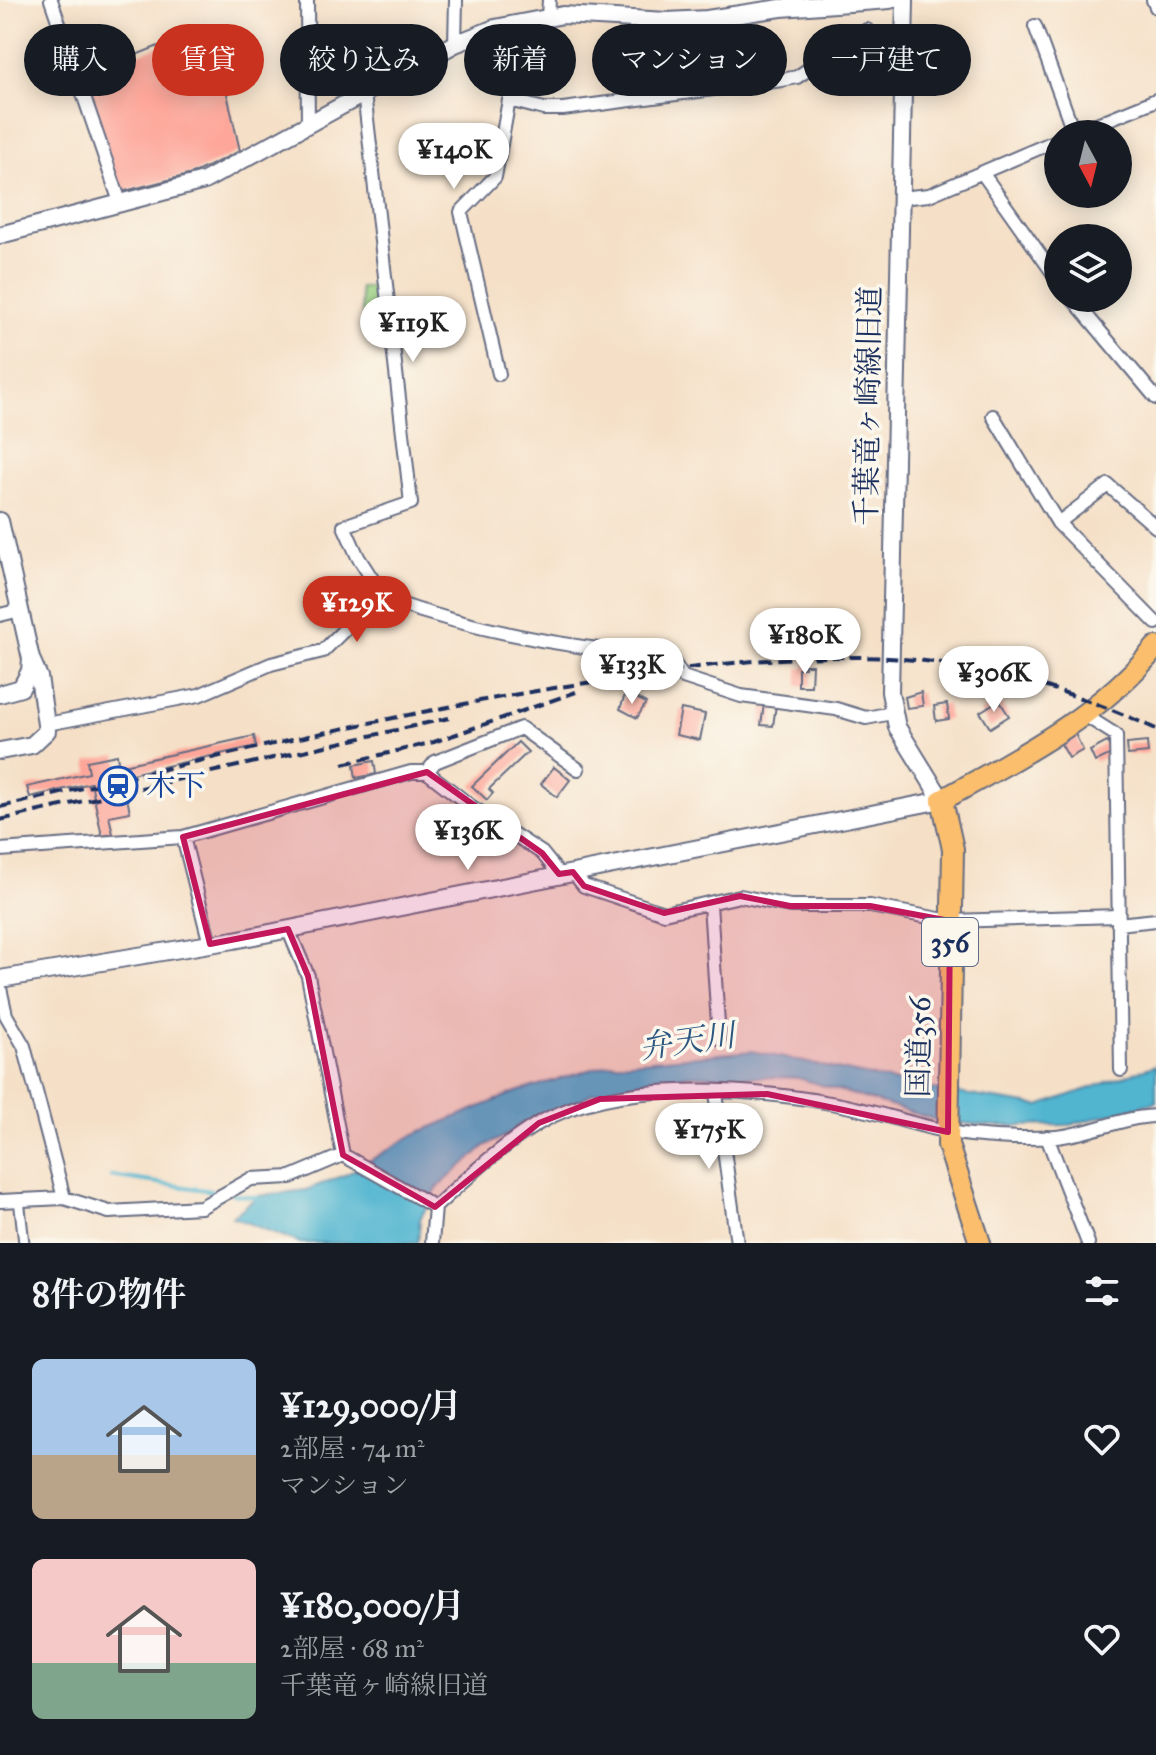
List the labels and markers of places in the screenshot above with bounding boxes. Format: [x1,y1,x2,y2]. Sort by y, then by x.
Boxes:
pin: ¥140K [398,123,510,191]
pin: ¥119K [357,296,469,364]
pin: ¥129K [301,576,413,644]
pin: ¥180K [749,608,861,676]
pin: ¥133K [576,638,688,706]
pin: ¥306K [938,646,1050,714]
station icon: 木下 [97,765,139,807]
place label: 木下 [146,768,206,804]
pin: ¥136K [412,804,524,872]
pin: ¥175K [653,1103,765,1171]

